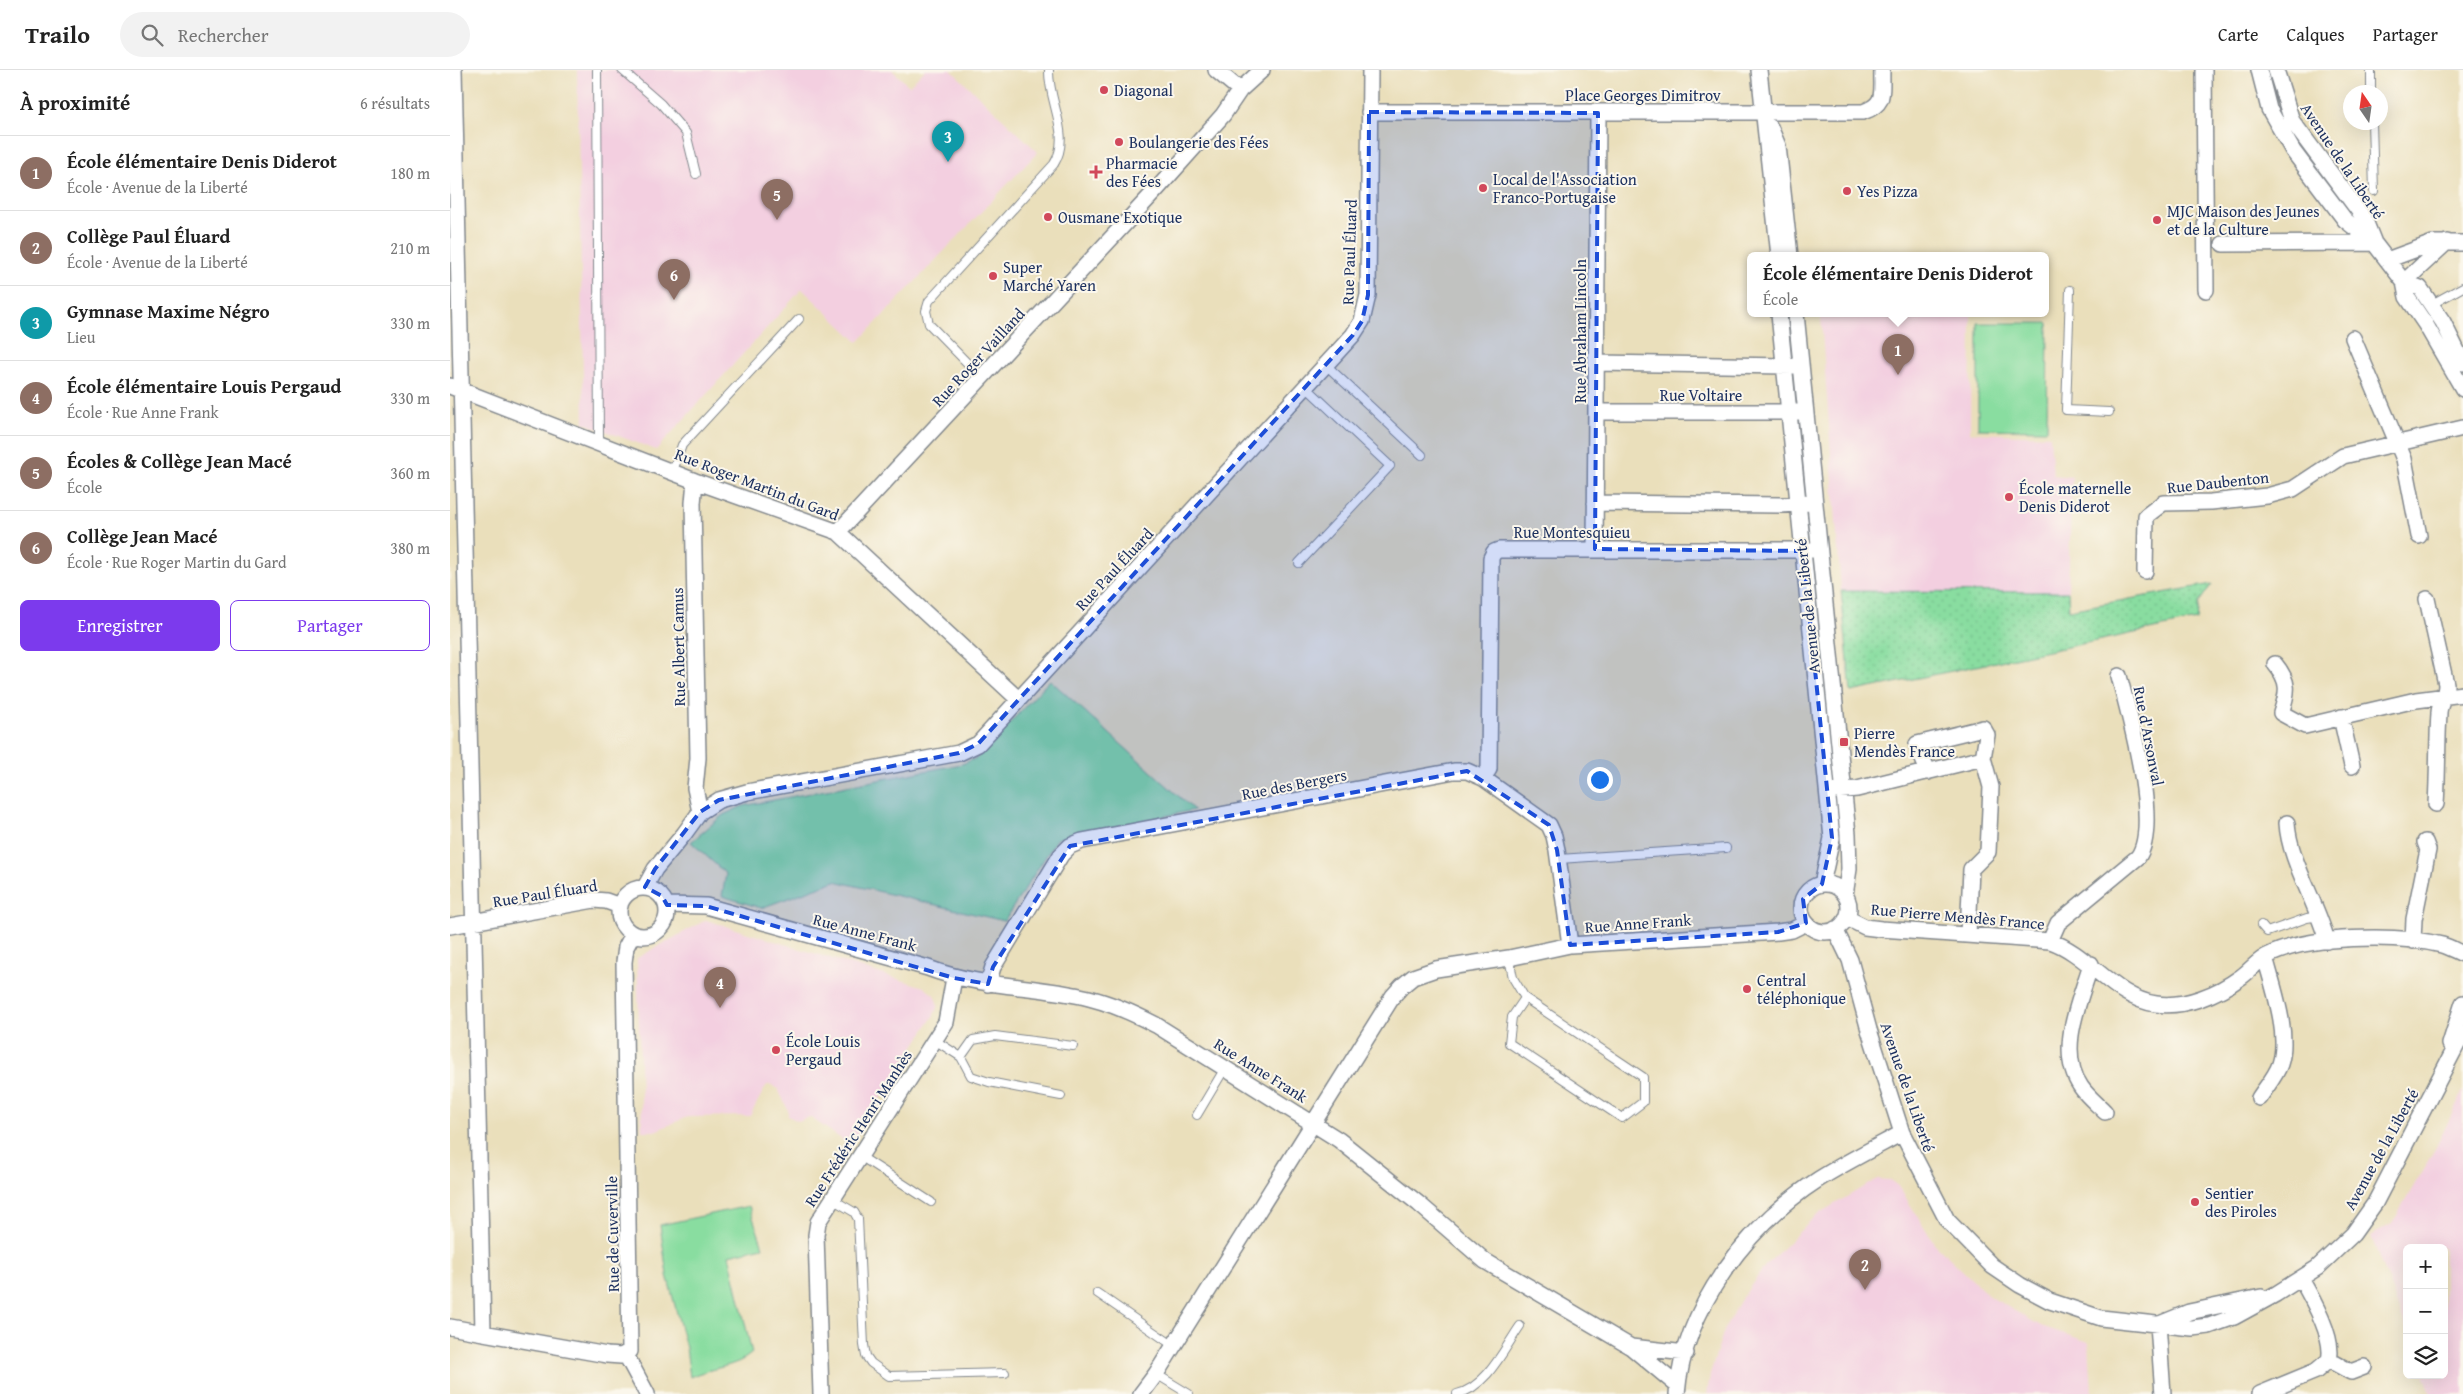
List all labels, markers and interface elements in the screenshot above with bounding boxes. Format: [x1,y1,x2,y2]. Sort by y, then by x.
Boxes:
search box [120,12,470,57]
text: Trailo [25,17,90,52]
icon: search [138,21,166,49]
text: Rechercher [178,21,269,49]
text: Carte [2218,21,2259,48]
text: Calques [2287,21,2345,48]
text: Partager [2373,21,2438,48]
place label: Diagonal [1114,78,1173,102]
street label: Place Georges Dimitrov [1565,83,1721,107]
marker: Diagonal [1098,84,1110,96]
north arrow [2343,85,2388,130]
text: À proximité [20,87,130,118]
text: 6 résultats [360,91,430,115]
street label: Avenue de la Liberté [2295,98,2391,224]
pin: 3 [932,121,964,162]
place label: Boulangerie des Fées [1129,130,1269,154]
marker: Boulangerie des Fées [1113,136,1125,148]
text: École élémentaire Denis Diderot [67,147,337,175]
place label: Pharmacie des Fées [1106,151,1177,193]
text: 1 [32,161,40,185]
text: 180 m [390,161,430,185]
marker: Pharmacie des Fées [1090,166,1102,178]
place label: Local de l'Association Franco-Portugaise [1493,167,1637,209]
text: École · Avenue de la Liberté [67,175,248,199]
pin: 5 [761,179,793,220]
place label: Yes Pizza [1857,179,1918,203]
marker: Local de l'Association Franco-Portugaise [1477,182,1489,194]
marker: Yes Pizza [1841,185,1853,197]
street label: Rue Paul Éluard [1335,198,1363,305]
place label: MJC Maison des Jeunes et de la Culture [2167,199,2320,241]
place label: Ousmane Exotique [1058,205,1182,229]
marker: Ousmane Exotique [1042,211,1054,223]
marker: MJC Maison des Jeunes et de la Culture [2151,214,2163,226]
text: Collège Paul Éluard [67,222,230,250]
text: 2 [32,236,40,260]
text: 210 m [390,236,430,260]
text: École · Avenue de la Liberté [67,250,248,274]
popup [1747,252,2049,317]
place label: Super Marché Yaren [1003,255,1096,297]
pin: 6 [658,259,690,300]
street label: Rue Abraham Lincoln [1568,259,1592,403]
text: École élémentaire Denis Diderot [1763,259,2033,287]
marker: Super Marché Yaren [987,270,999,282]
text: École [1763,287,1798,311]
text: Gymnase Maxime Négro [67,297,270,325]
street label: Rue Roger Vailland [926,302,1031,412]
text: 3 [32,311,40,335]
text: 330 m [390,311,430,335]
text: Lieu [67,325,95,349]
pin: 1 [1882,334,1914,375]
text: École élémentaire Louis Pergaud [67,372,341,400]
street label: Rue Voltaire [1660,383,1742,407]
text: 4 [32,386,40,410]
text: 330 m [390,386,430,410]
text: École · Rue Anne Frank [67,400,219,424]
street label: Rue Roger Martin du Gard [671,442,843,527]
text: Écoles & Collège Jean Macé [67,447,292,475]
text: 5 [32,461,40,485]
text: 360 m [390,461,430,485]
street label: Rue Daubenton [2166,465,2270,499]
text: École [67,475,102,499]
place label: École maternelle Denis Diderot [2019,476,2131,518]
marker: École maternelle Denis Diderot [2003,491,2015,503]
street label: Rue Montesquieu [1514,520,1631,544]
text: Collège Jean Macé [67,522,218,550]
street label: Rue Paul Éluard [1069,522,1159,616]
text: 6 [32,536,40,560]
text: 380 m [390,536,430,560]
street label: Avenue de la Liberté [1788,537,1826,675]
text: École · Rue Roger Martin du Gard [67,550,287,574]
street label: Rue Albert Camus [665,587,691,707]
button: Enregistrer [20,600,220,651]
button: Partager [230,600,430,651]
street label: Rue d'Arsonval [2128,684,2171,788]
place label: Pierre Mendès France [1854,721,1955,763]
marker: Pierre Mendès France [1838,736,1850,748]
street label: Rue des Bergers [1239,762,1349,806]
your location [1587,767,1613,793]
street label: Rue Paul Éluard [491,873,599,913]
street label: Rue Pierre Mendès France [1870,896,2046,936]
street label: Rue Anne Frank [810,907,920,958]
street label: Rue Anne Frank [1584,907,1693,939]
pin: 4 [704,967,736,1008]
place label: Central téléphonique [1757,968,1846,1010]
marker: Central téléphonique [1741,983,1753,995]
street label: Avenue de la Liberté [1875,1019,1941,1155]
place label: École Louis Pergaud [786,1029,860,1071]
street label: Rue Anne Frank [1209,1032,1313,1109]
marker: École Louis Pergaud [770,1044,782,1056]
street label: Rue Frédéric Henri Manhès [798,1045,918,1211]
street label: Avenue de la Liberté [2338,1084,2424,1214]
street label: Rue de Cuverville [599,1176,625,1292]
place label: Sentier des Piroles [2205,1181,2277,1223]
marker: Sentier des Piroles [2189,1196,2201,1208]
map controls [2403,1244,2448,1379]
button: + [2403,1244,2448,1289]
pin: 2 [1849,1249,1881,1290]
button: − [2403,1289,2448,1334]
button: layers [2403,1334,2448,1379]

